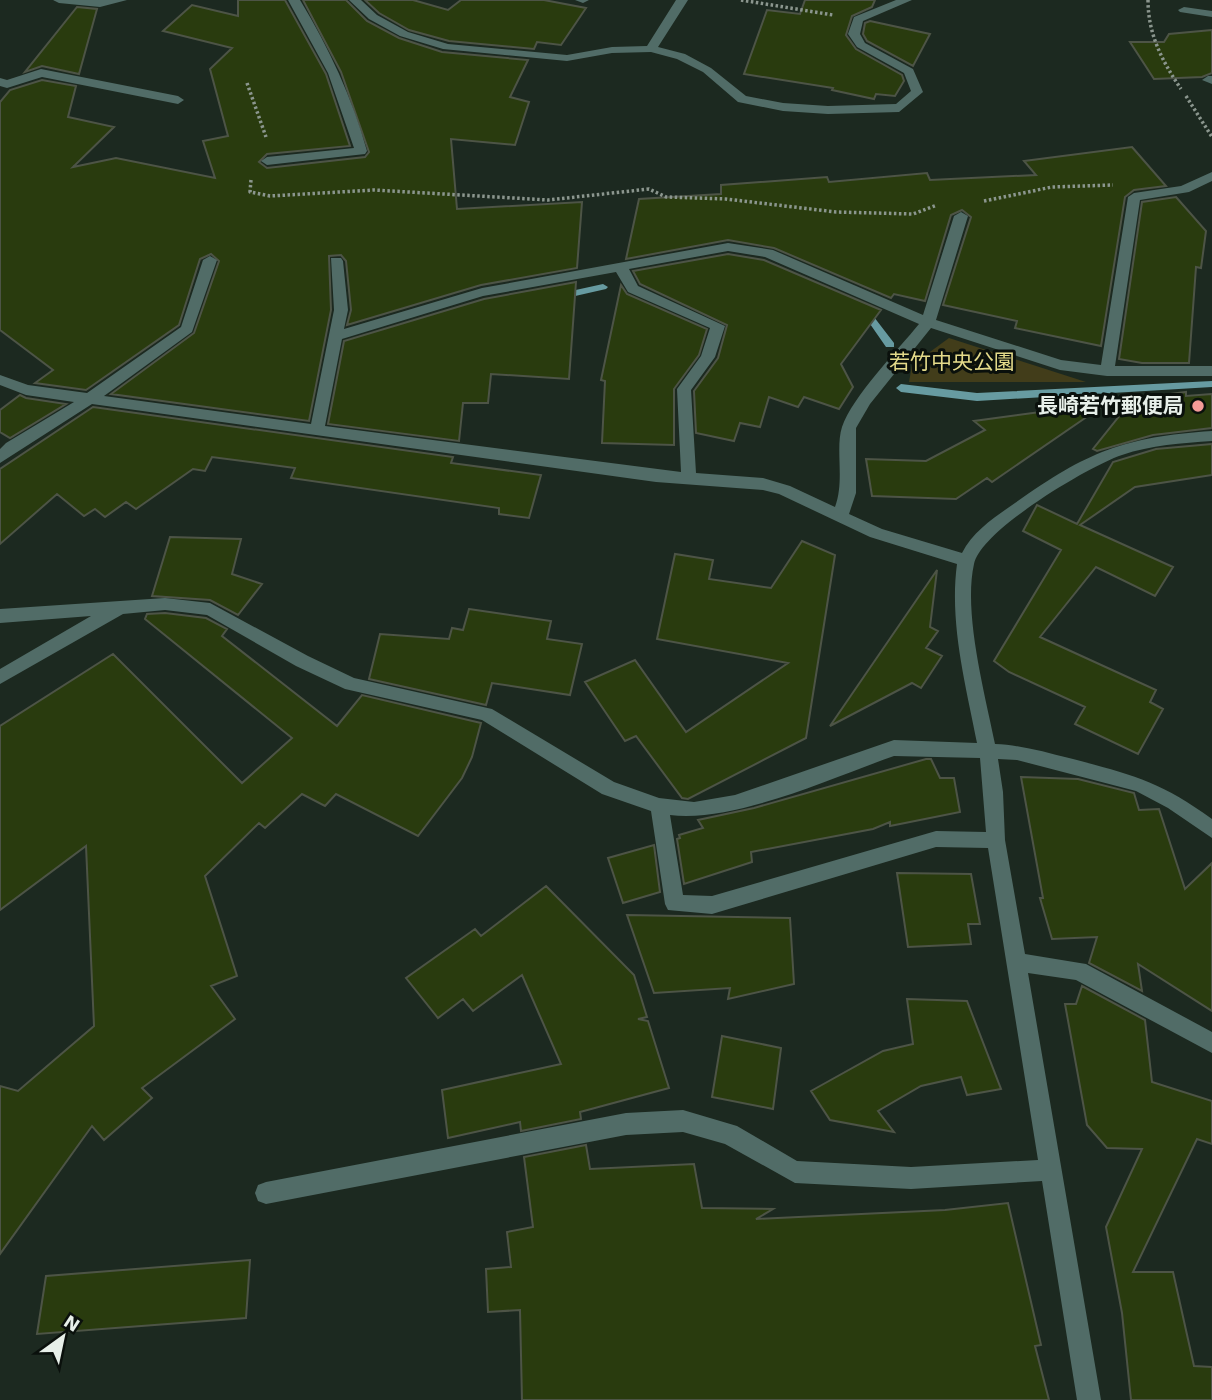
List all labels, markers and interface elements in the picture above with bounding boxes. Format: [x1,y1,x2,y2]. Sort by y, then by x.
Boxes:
park label: 若竹中央公園 [889,349,1015,374]
place label: 長崎若竹郵便局 [1037,393,1184,418]
marker: 長崎若竹郵便局 [1190,398,1206,414]
north arrow [28,1302,98,1372]
text: N [60,1310,84,1337]

